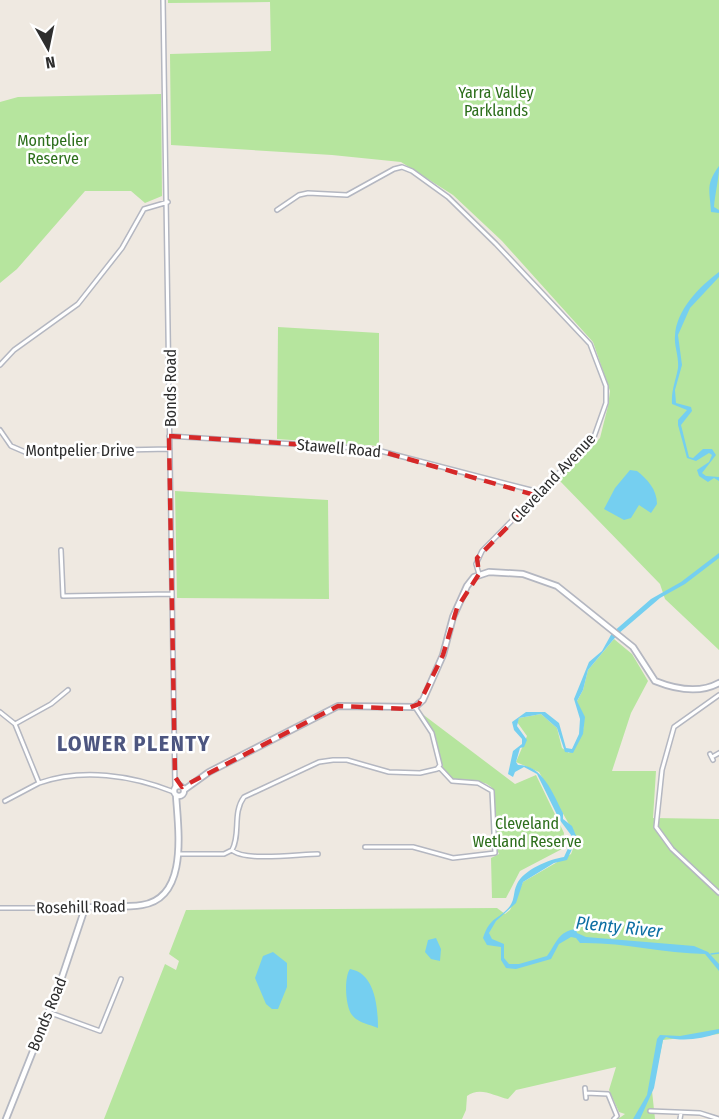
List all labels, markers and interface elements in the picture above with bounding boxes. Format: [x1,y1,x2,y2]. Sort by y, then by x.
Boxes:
north arrow [18,18,78,78]
text: N [44,52,56,72]
park label: Yarra Valley Parklands [458,83,535,120]
park label: Montpelier Reserve [17,131,89,168]
street label: Bonds Road [161,349,180,427]
street label: Cleveland Avenue [507,429,599,527]
street label: Stawell Road [296,435,382,461]
street label: Montpelier Drive [25,441,135,460]
district label: LOWER PLENTY [57,730,211,757]
park label: Cleveland Wetland Reserve [472,814,582,851]
street label: Rosehill Road [36,897,126,917]
water label: Plenty River [575,912,664,943]
street label: Bonds Road [24,974,70,1054]

